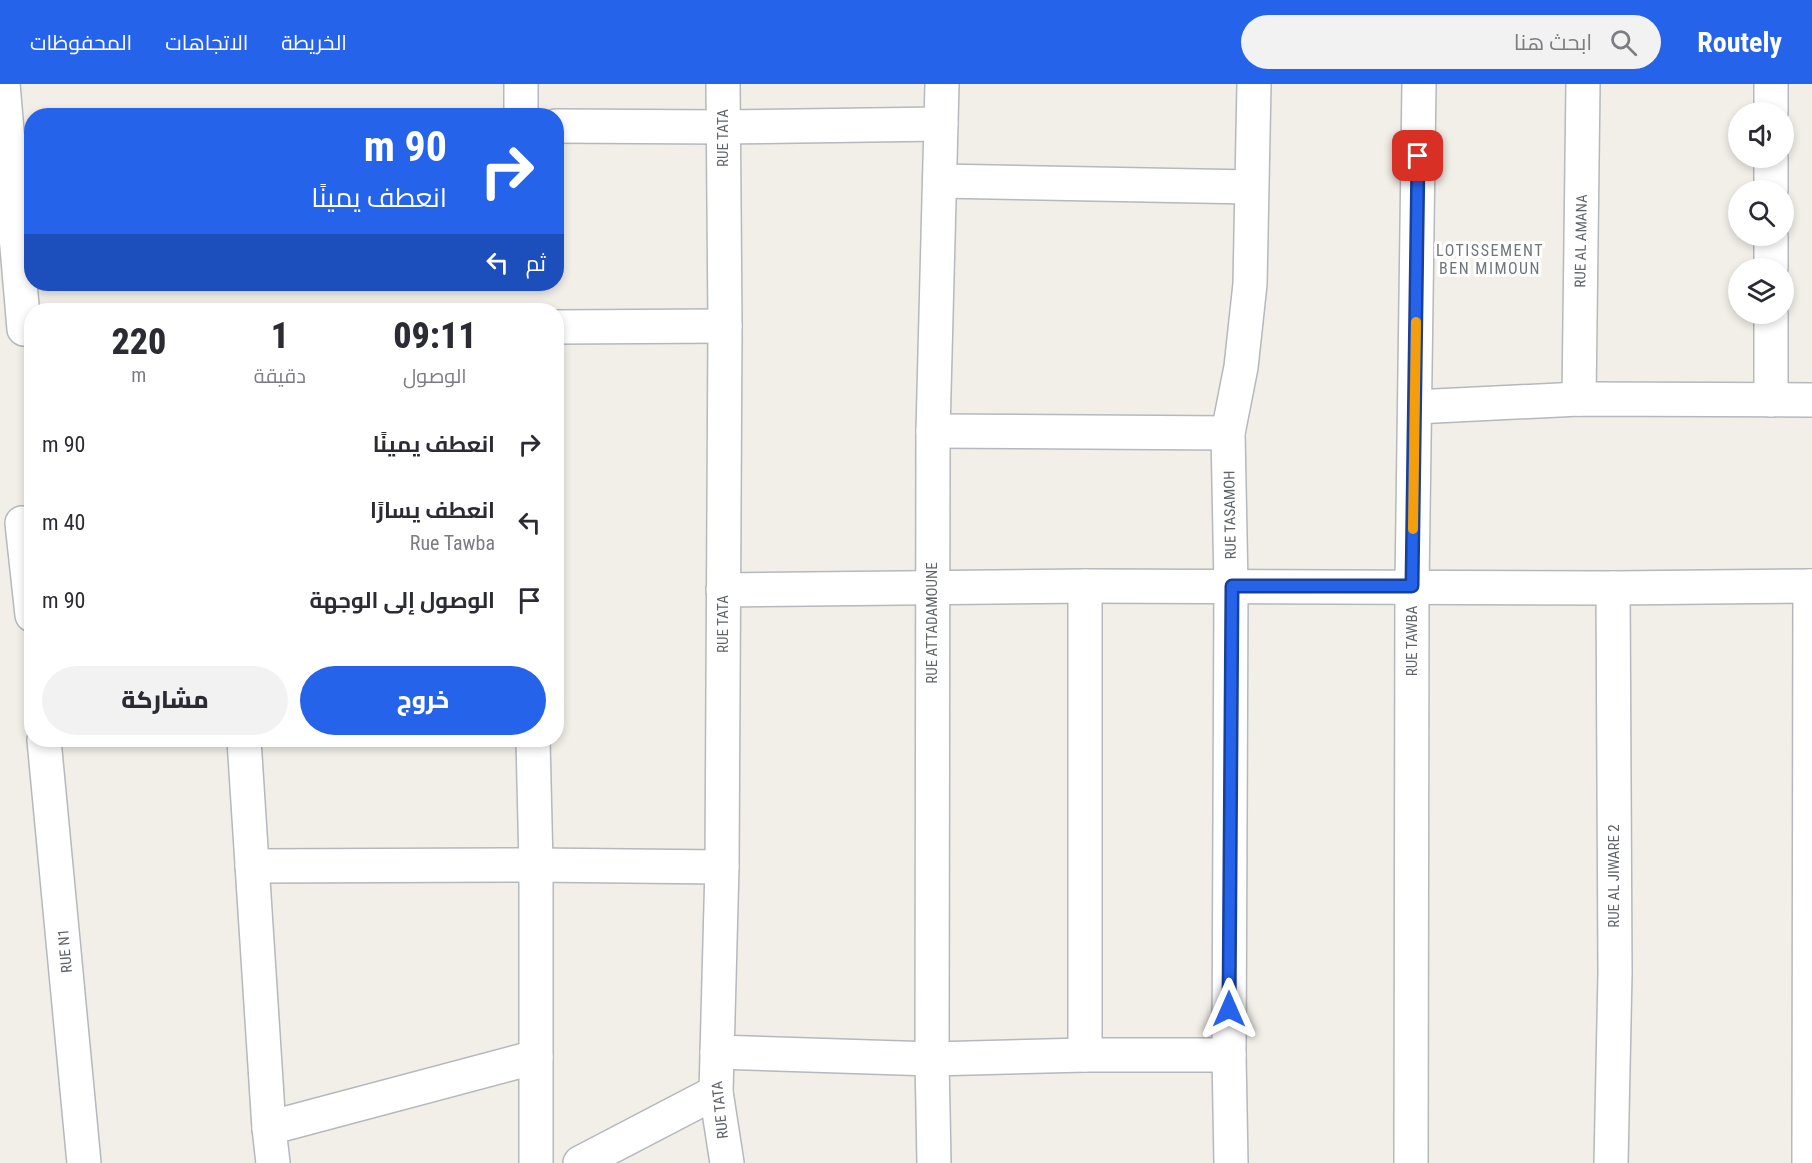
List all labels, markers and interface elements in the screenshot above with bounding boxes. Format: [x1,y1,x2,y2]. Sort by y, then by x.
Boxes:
search box [1241,15,1661,69]
icon: search [1607,26,1640,59]
text: Routely [1697,26,1782,59]
text: ابحث هنا [1514,30,1592,55]
text: المحفوظات [30,31,132,55]
text: الاتجاهات [165,31,248,55]
text: الخريطة [281,31,347,55]
map controls [1728,102,1794,324]
button: sound [1728,102,1794,168]
street label: RUE TATA [714,109,732,167]
text: 90 m [364,122,447,171]
pin [1392,130,1443,181]
icon: right [468,132,546,210]
icon: arrive [1401,139,1434,172]
button: search [1728,180,1794,246]
text: انعطف يمينًا [311,182,447,214]
street label: RUE AL AMANA [1571,194,1591,288]
district label: LOTISSEMENT BEN MIMOUN [1436,241,1544,278]
icon: left [481,246,514,279]
text: ثم [526,251,546,276]
button: layers [1728,258,1794,324]
text: 1 [271,315,289,357]
text: 09:11 [393,315,477,357]
text: 220 [111,321,166,363]
text: m [131,363,146,387]
text: دقيقة [254,364,306,388]
text: الوصول [403,364,467,388]
icon: right [513,428,546,461]
text: 90 m [42,432,85,457]
text: انعطف يمينًا [373,432,495,457]
street label: RUE TASAMOH [1220,470,1240,560]
text: انعطف يسارًا [370,498,495,523]
icon: left [513,506,546,539]
text: 40 m [42,510,85,535]
text: Rue Tawba [410,531,495,555]
street label: RUE ATTADAMOUNE [923,562,941,684]
icon: arrive [513,584,546,617]
text: 90 m [42,588,85,613]
text: الوصول إلى الوجهة [310,588,495,613]
street label: RUE TATA [714,595,732,653]
street label: RUE TAWBA [1403,605,1421,676]
button: مشاركة [42,666,288,735]
button: خروج [300,666,546,735]
street label: RUE AL JIWARE 2 [1605,824,1623,928]
street label: RUE N1 [54,928,76,974]
position arrow [1197,977,1261,1041]
street label: RUE TATA [708,1080,732,1140]

